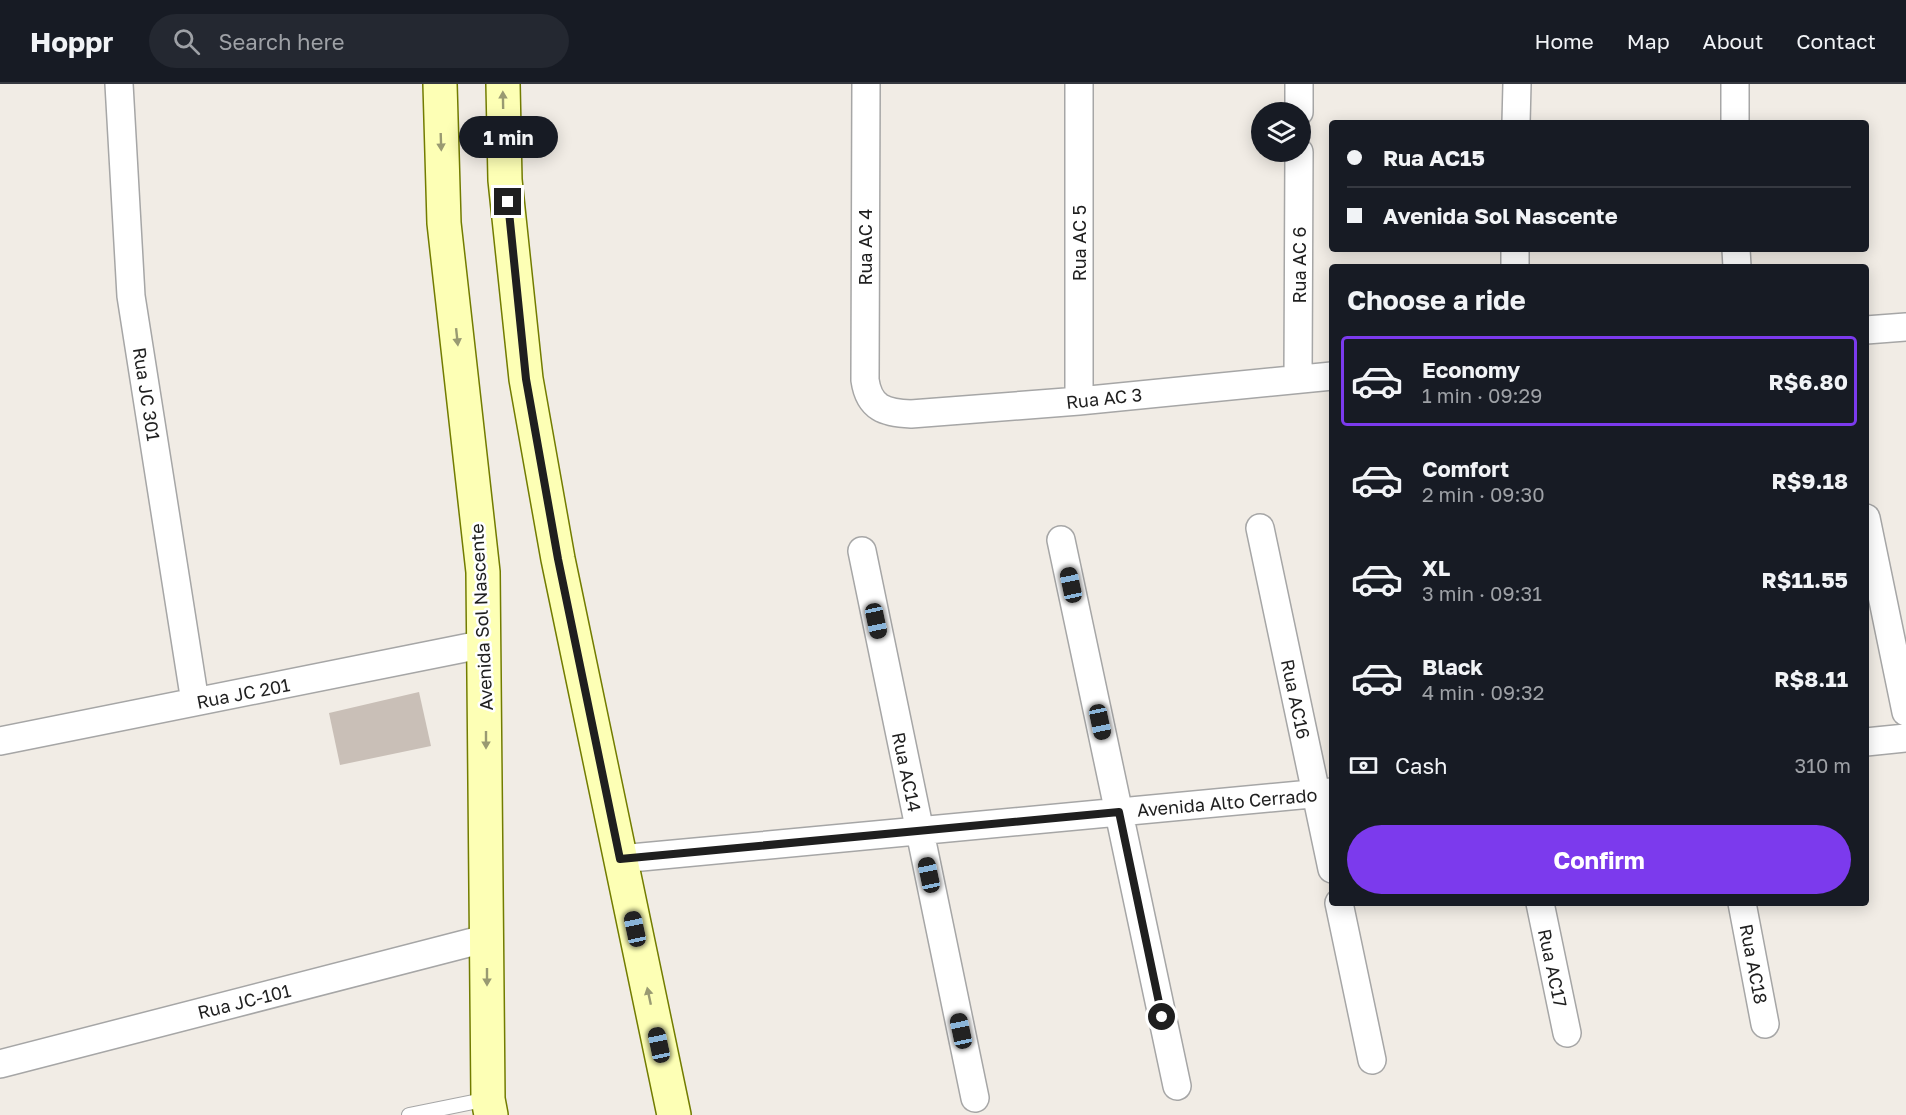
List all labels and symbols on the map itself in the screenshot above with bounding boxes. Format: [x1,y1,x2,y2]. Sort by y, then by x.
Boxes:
one-way arrow [499,91,508,110]
callout: 1 min [458,115,558,157]
one-way arrow [437,133,446,152]
route end [494,188,521,215]
street label: Rua AC 5 [1068,205,1090,281]
street label: Rua AC 4 [854,209,876,285]
street label: Rua AC 6 [1288,227,1310,303]
one-way arrow [452,327,461,346]
street label: Rua JC 301 [129,346,165,443]
street label: Rua AC 3 [1065,383,1143,413]
street label: Avenida Sol Nascente [465,523,497,711]
car [1058,566,1084,604]
car [863,602,889,640]
street label: Rua AC16 [1277,657,1315,741]
street label: Rua JC 201 [195,673,292,713]
car [1087,703,1113,741]
street label: Rua AC14 [888,730,926,814]
one-way arrow [481,731,491,750]
street label: Avenida Alto Cerrado [1136,783,1318,821]
car [916,856,942,894]
car [622,910,648,948]
street label: Rua AC18 [1735,922,1773,1006]
street label: Rua AC17 [1534,927,1572,1009]
one-way arrow [482,968,492,987]
street label: Rua JC-101 [195,979,293,1023]
one-way arrow [644,986,653,1005]
route start [1148,1003,1175,1030]
car [948,1012,974,1050]
car [646,1026,672,1064]

